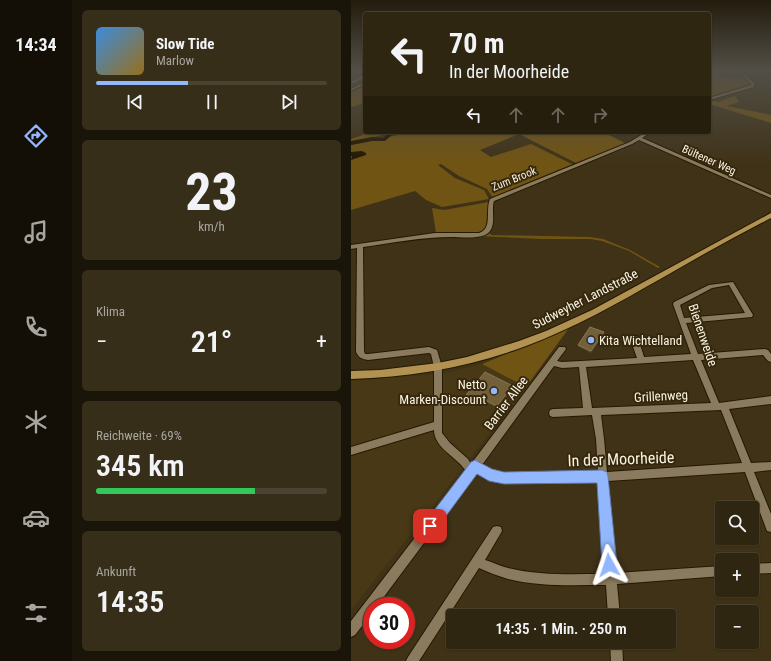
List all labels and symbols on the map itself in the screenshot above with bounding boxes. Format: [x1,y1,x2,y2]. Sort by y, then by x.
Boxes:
street label: Bültener Weg [680,142,738,178]
street label: Zum Brook [490,164,538,194]
street label: Sudweyher Landstraße [530,266,640,332]
street label: Bienenweide [685,302,721,368]
place label: Kita Wichtelland [599,333,682,348]
marker: Kita Wichtelland [586,335,596,345]
street label: Barrier Allee [481,373,531,433]
place label: Netto Marken-Discount [399,377,486,407]
marker: Netto Marken-Discount [489,386,499,396]
street label: Grillenweg [634,387,688,405]
street label: In der Moorheide [567,448,675,470]
pin [413,509,447,543]
position arrow [588,544,630,586]
speed limit sign: 30 [363,597,415,649]

